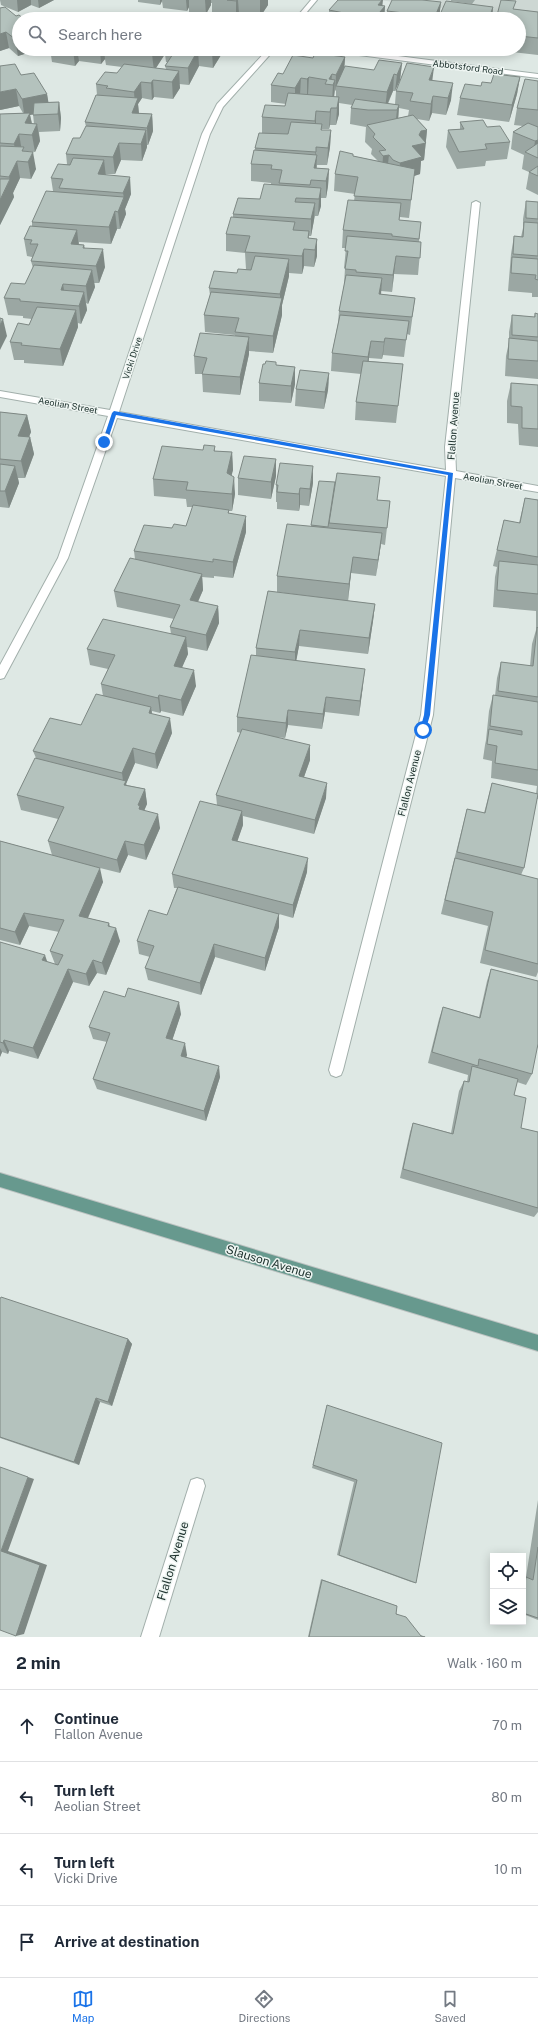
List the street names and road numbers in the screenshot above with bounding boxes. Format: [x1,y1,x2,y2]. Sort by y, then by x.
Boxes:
street label: Abbotsford Road [432,57,504,77]
street label: Vicki Drive [120,335,144,381]
street label: Flallon Avenue [445,391,461,460]
street label: Aeolian Street [37,394,99,416]
street label: Aeolian Street [462,470,524,492]
street label: Flallon Avenue [395,748,423,818]
street label: Slauson Avenue [224,1242,314,1282]
street label: Flallon Avenue [154,1520,192,1602]

